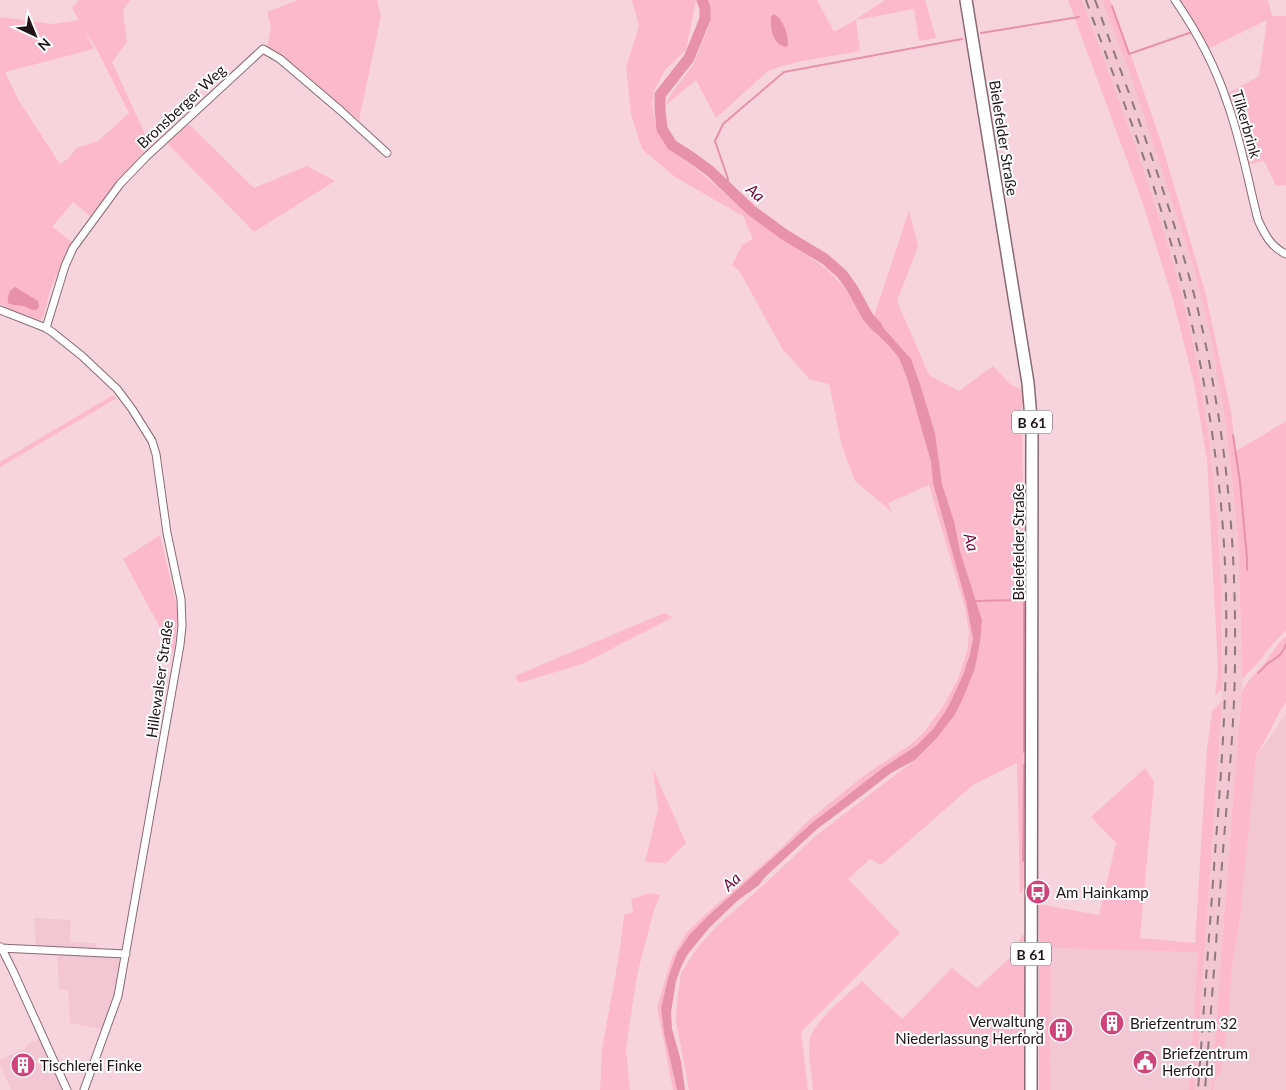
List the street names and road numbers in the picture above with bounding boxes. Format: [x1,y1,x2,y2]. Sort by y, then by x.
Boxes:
street label: Bronsberger Weg [133,60,229,152]
street label: Bielefelder Straße [986,79,1022,197]
street label: Tilkerbrink [1229,88,1265,160]
road number: B 61 [1012,411,1052,434]
street label: Bielefelder Straße [1009,484,1027,600]
street label: Hillewalser Straße [142,619,176,739]
road number: B 61 [1011,942,1051,966]

